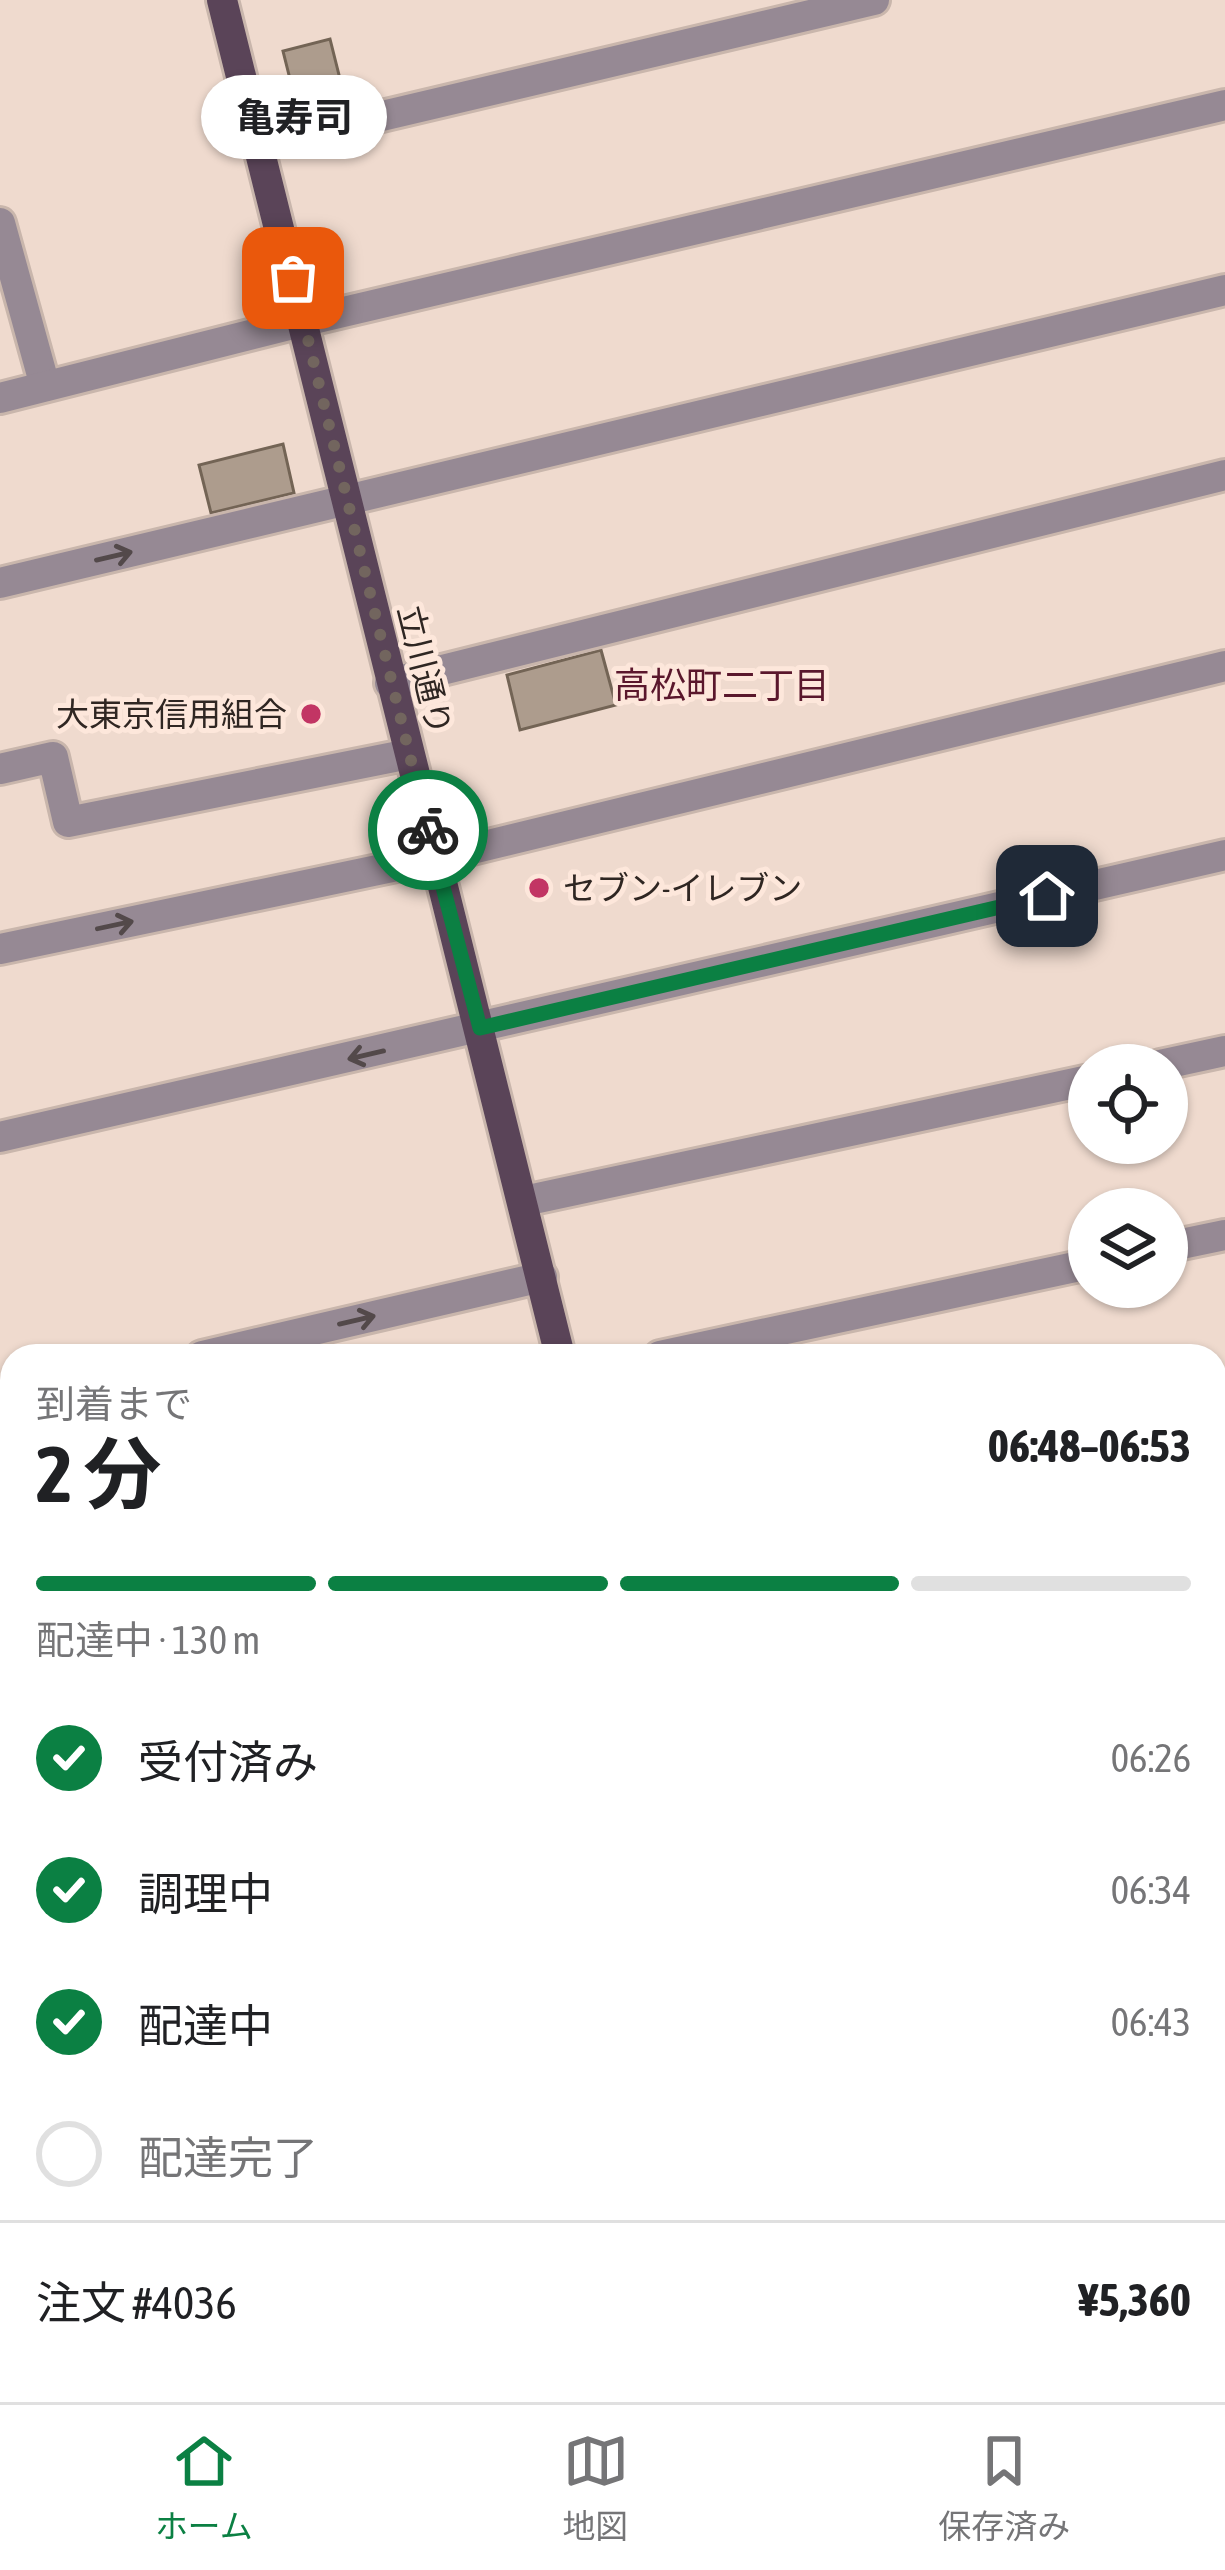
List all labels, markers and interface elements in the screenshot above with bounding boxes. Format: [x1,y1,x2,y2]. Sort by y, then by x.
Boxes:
callout: 亀寿司 [200,74,386,158]
text: 亀寿司 [235,95,353,139]
pin [242,227,344,329]
icon: bag [260,245,326,311]
one-way arrow [94,544,132,566]
street label: 立川通り [391,601,459,739]
district label: 高松町二丁目 [614,664,830,706]
place label: 大東京信用組合 [56,695,287,733]
marker: 大東京信用組合 [298,701,324,727]
courier [368,770,488,890]
icon: bike [395,797,461,863]
pin [996,845,1098,947]
icon: home [1014,863,1080,929]
place label: セブン-イレブン [563,869,802,907]
marker: セブン-イレブン [526,875,552,901]
one-way arrow [95,913,133,936]
one-way arrow [347,1044,385,1067]
map controls [1068,1044,1188,1308]
button: locate [1068,1044,1188,1164]
button: layers [1068,1188,1188,1308]
one-way arrow [337,1308,375,1330]
text: 到着まで [36,1382,192,1426]
text: 06:48–06:53 [988,1420,1191,1472]
text: 2 分 [36,1429,161,1519]
text: 配達中 · 130 m [36,1618,260,1662]
icon: check [36,1725,102,1791]
text: 受付済み [138,1736,318,1788]
text: 06:26 [1111,1736,1191,1780]
icon: check [36,1857,102,1923]
text: 調理中 [138,1868,273,1920]
text: 06:34 [1111,1868,1191,1912]
icon: check [36,1989,102,2055]
text: 配達中 [138,2000,273,2052]
text: 06:43 [1111,2000,1191,2044]
text: 配達完了 [138,2132,318,2184]
text: ¥5,360 [1078,2274,1191,2326]
text: 注文 #4036 [36,2277,237,2329]
tab: ホーム [155,2428,253,2548]
tab: 地図 [563,2428,629,2548]
tab: 保存済み [938,2428,1070,2548]

